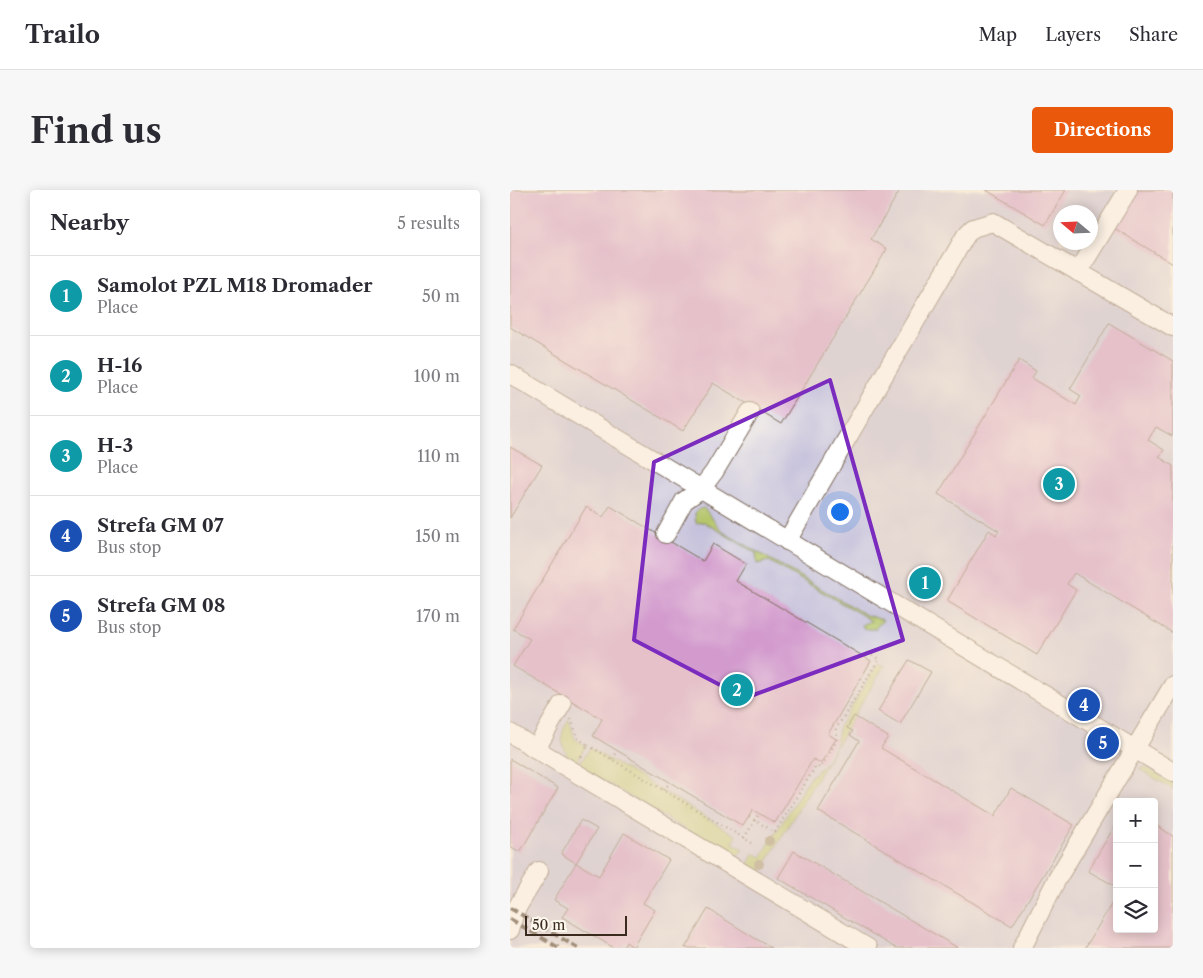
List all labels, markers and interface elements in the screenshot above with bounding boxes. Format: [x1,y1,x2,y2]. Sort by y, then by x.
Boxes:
text: Trailo [25,20,100,49]
text: Map [979,24,1017,46]
text: Layers [1045,24,1101,46]
text: Share [1129,24,1178,46]
button: Directions [1032,107,1173,153]
text: Find us [30,109,162,152]
north arrow [1053,205,1098,250]
text: Nearby [50,210,129,235]
text: 5 results [397,213,460,233]
text: Samolot PZL M18 Dromader [97,274,373,297]
text: 1 [62,286,70,306]
text: 50 m [422,286,460,306]
text: Place [97,297,138,317]
text: H-16 [97,354,142,377]
text: 2 [61,366,71,386]
text: 100 m [414,366,460,386]
text: Place [97,377,138,397]
text: H-3 [97,434,133,457]
text: 3 [61,446,71,466]
text: 110 m [417,446,460,466]
text: Place [97,457,138,477]
pin: 3 [1043,465,1075,503]
your location [827,499,853,525]
text: Strefa GM 07 [97,514,224,537]
text: 4 [61,526,71,546]
text: 150 m [415,526,460,546]
text: Bus stop [97,537,161,557]
pin: 1 [909,564,941,602]
text: Strefa GM 08 [97,594,226,617]
text: 5 [62,606,70,626]
text: 170 m [416,606,460,626]
text: Bus stop [97,617,161,637]
pin: 2 [721,671,753,709]
pin: 4 [1068,686,1100,724]
pin: 5 [1087,724,1119,762]
map controls [1113,798,1158,933]
button: + [1113,798,1158,843]
button: − [1113,843,1158,888]
button: layers [1113,888,1158,933]
scale bar [525,913,628,936]
text: 50 m [532,916,565,934]

